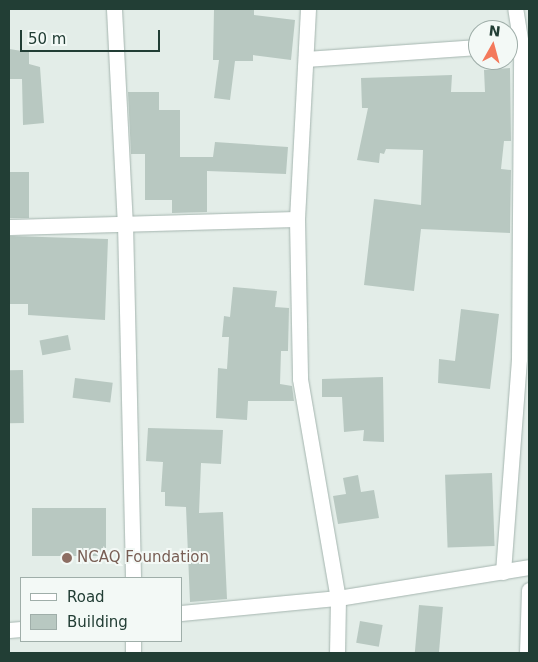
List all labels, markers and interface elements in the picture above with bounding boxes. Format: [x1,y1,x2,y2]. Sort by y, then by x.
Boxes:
scale bar [22,20,162,52]
north arrow [468,20,518,70]
text: N [488,22,501,40]
text: 50 m [28,30,66,48]
place label: NCAQ Foundation [77,549,209,567]
marker: NCAQ Foundation [61,552,73,564]
legend [20,577,182,642]
text: Road [67,588,105,606]
text: Building [67,613,128,631]

